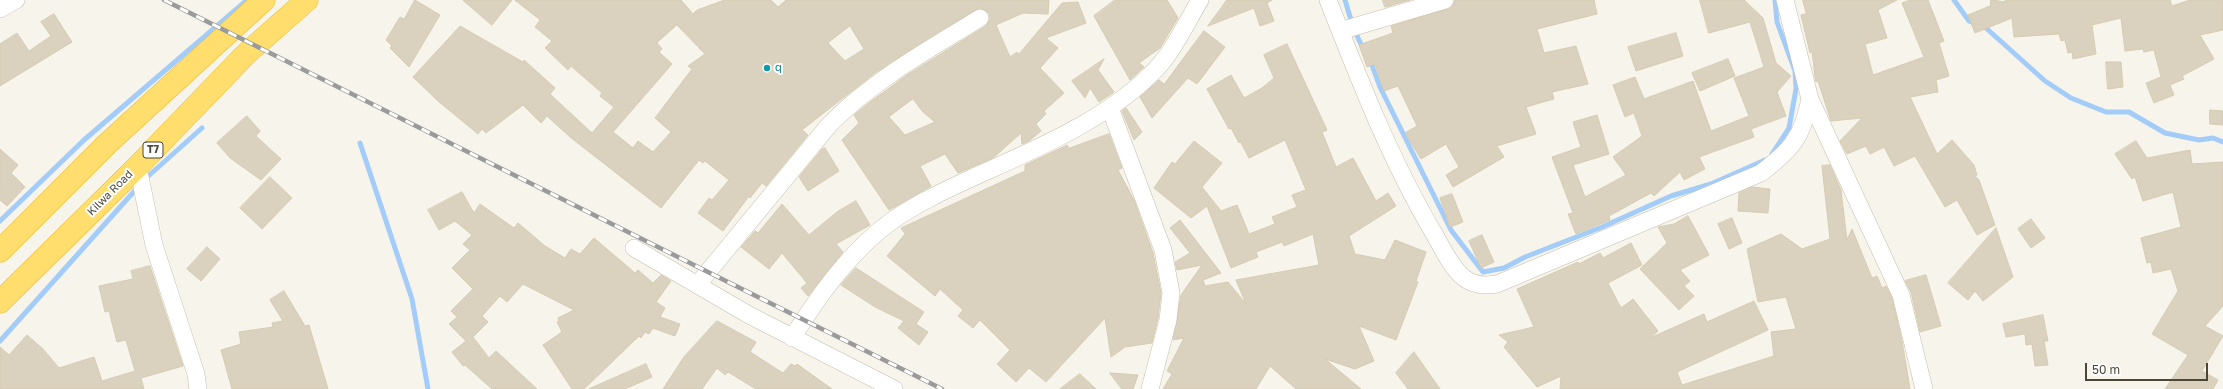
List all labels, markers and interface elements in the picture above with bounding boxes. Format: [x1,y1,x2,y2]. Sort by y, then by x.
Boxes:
place label: q [775,61,782,75]
marker: q [762,63,772,73]
road number: T7 [143,142,163,158]
street label: Kilwa Road [85,168,135,218]
scale bar [2087,355,2210,381]
text: 50 m [2092,362,2120,377]

